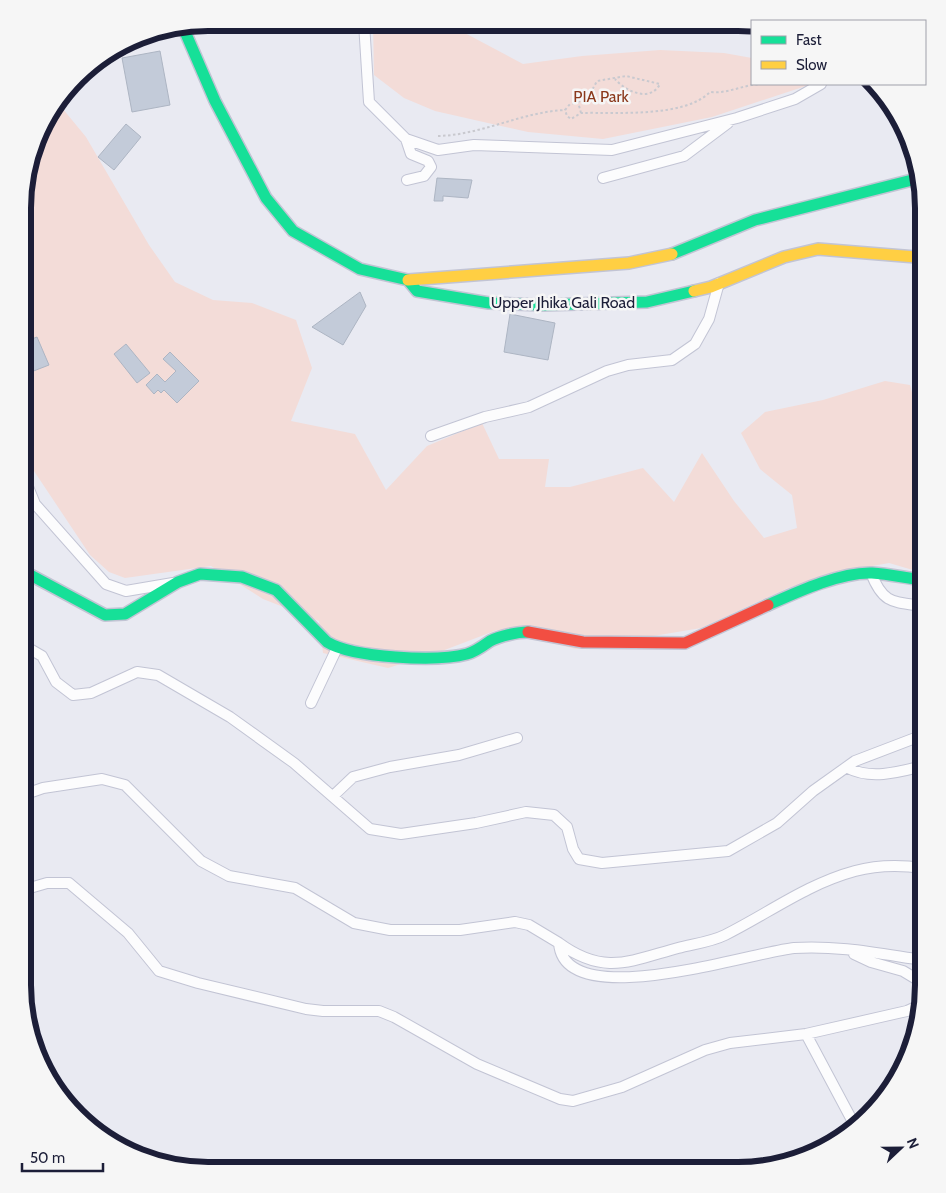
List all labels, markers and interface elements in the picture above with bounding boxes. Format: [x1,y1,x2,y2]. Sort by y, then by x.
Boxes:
legend [751,20,926,85]
text: Fast [796,31,821,49]
text: Slow [796,56,827,74]
park label: PIA Park [573,87,630,106]
street label: Upper Jhika Gali Road [491,293,635,312]
north arrow [876,1123,926,1173]
text: N [903,1135,923,1151]
scale bar [22,1140,104,1172]
text: 50 m [30,1149,65,1167]

